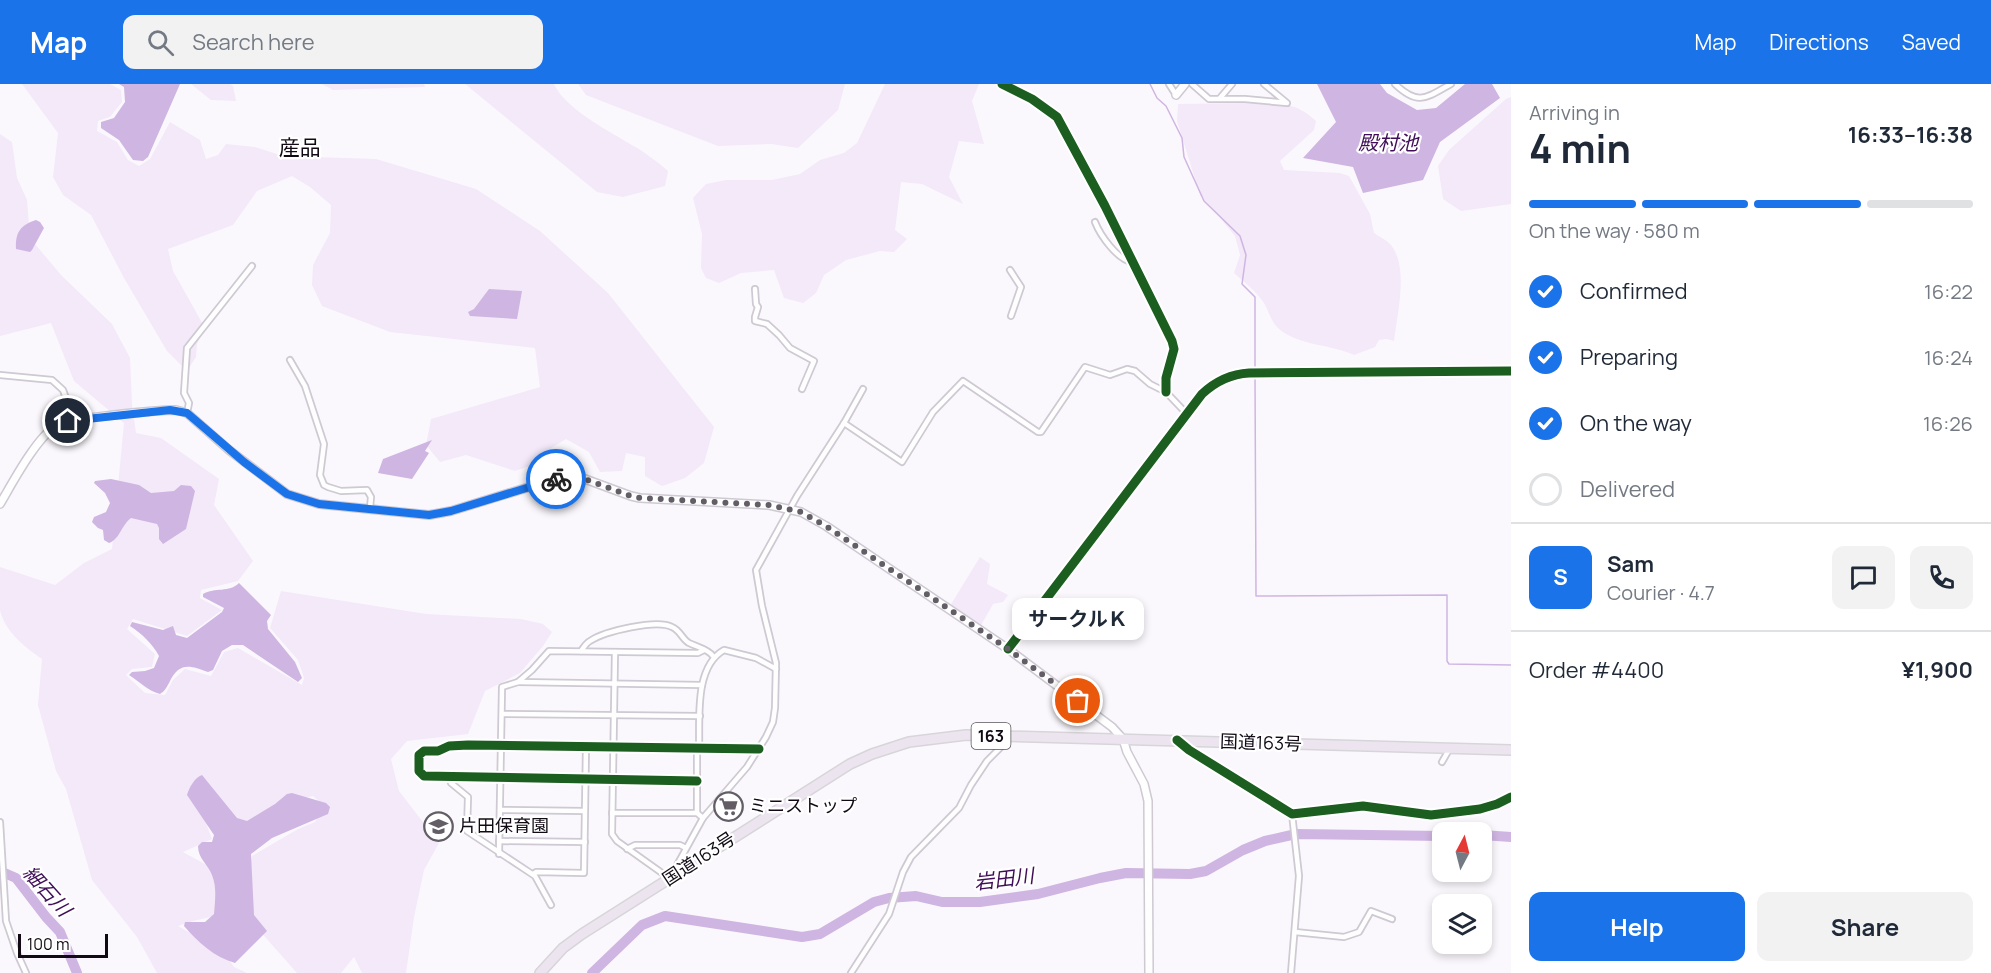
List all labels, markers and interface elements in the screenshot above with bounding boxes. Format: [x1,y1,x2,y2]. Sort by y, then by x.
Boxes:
search box [123,15,543,69]
text: Map [30,23,87,61]
icon: search [144,26,177,59]
text: Search here [192,27,315,57]
text: Map [1695,28,1736,56]
text: Directions [1769,28,1869,56]
text: Saved [1902,28,1961,56]
text: Arriving in [1529,99,1620,126]
text: 16:33–16:38 [1848,120,1973,150]
text: 4 min [1529,121,1631,175]
water label: 殿村池 [1358,129,1420,156]
district label: 産品 [279,133,321,161]
text: On the way · 580 m [1529,217,1700,244]
icon: check [1529,275,1562,308]
text: Confirmed [1580,276,1688,306]
text: 16:22 [1924,278,1973,305]
icon: check [1529,341,1562,374]
text: Preparing [1580,342,1678,372]
text: 16:24 [1924,344,1973,371]
pin [42,395,93,446]
icon: home [51,404,84,437]
icon: check [1529,407,1562,440]
text: On the way [1580,408,1692,438]
text: 16:26 [1923,410,1973,437]
courier [526,449,586,509]
icon: bike [540,463,573,496]
text: Delivered [1580,474,1675,504]
button: chat [1832,546,1895,609]
button: phone [1910,546,1973,609]
text: Sam [1607,549,1654,579]
text: S [1553,562,1568,592]
text: Courier · 4.7 [1607,579,1715,606]
callout: サークルＫ [1012,599,1144,641]
text: サークルＫ [1028,605,1128,632]
text: Order #4400 [1529,655,1664,685]
text: ¥1,900 [1901,655,1973,685]
pin [1052,675,1103,726]
icon: bag [1061,684,1094,717]
road number: 163 [972,723,1010,749]
street label: 国道163号 [1220,729,1303,755]
supermarket icon: ミニストップ [712,790,744,822]
place label: ミニストップ [749,793,857,817]
school or university icon: 片田保育園 [422,810,454,842]
place label: 片田保育園 [459,813,549,837]
north arrow [1432,822,1492,882]
map controls [1432,822,1492,954]
street label: 国道163号 [657,826,739,891]
water label: 細石川 [17,859,79,923]
water label: 岩田川 [973,861,1037,896]
button: Help [1529,892,1745,961]
button: Share [1757,892,1973,961]
button: layers [1432,894,1492,954]
scale bar [18,931,108,958]
text: 100 m [27,933,70,955]

